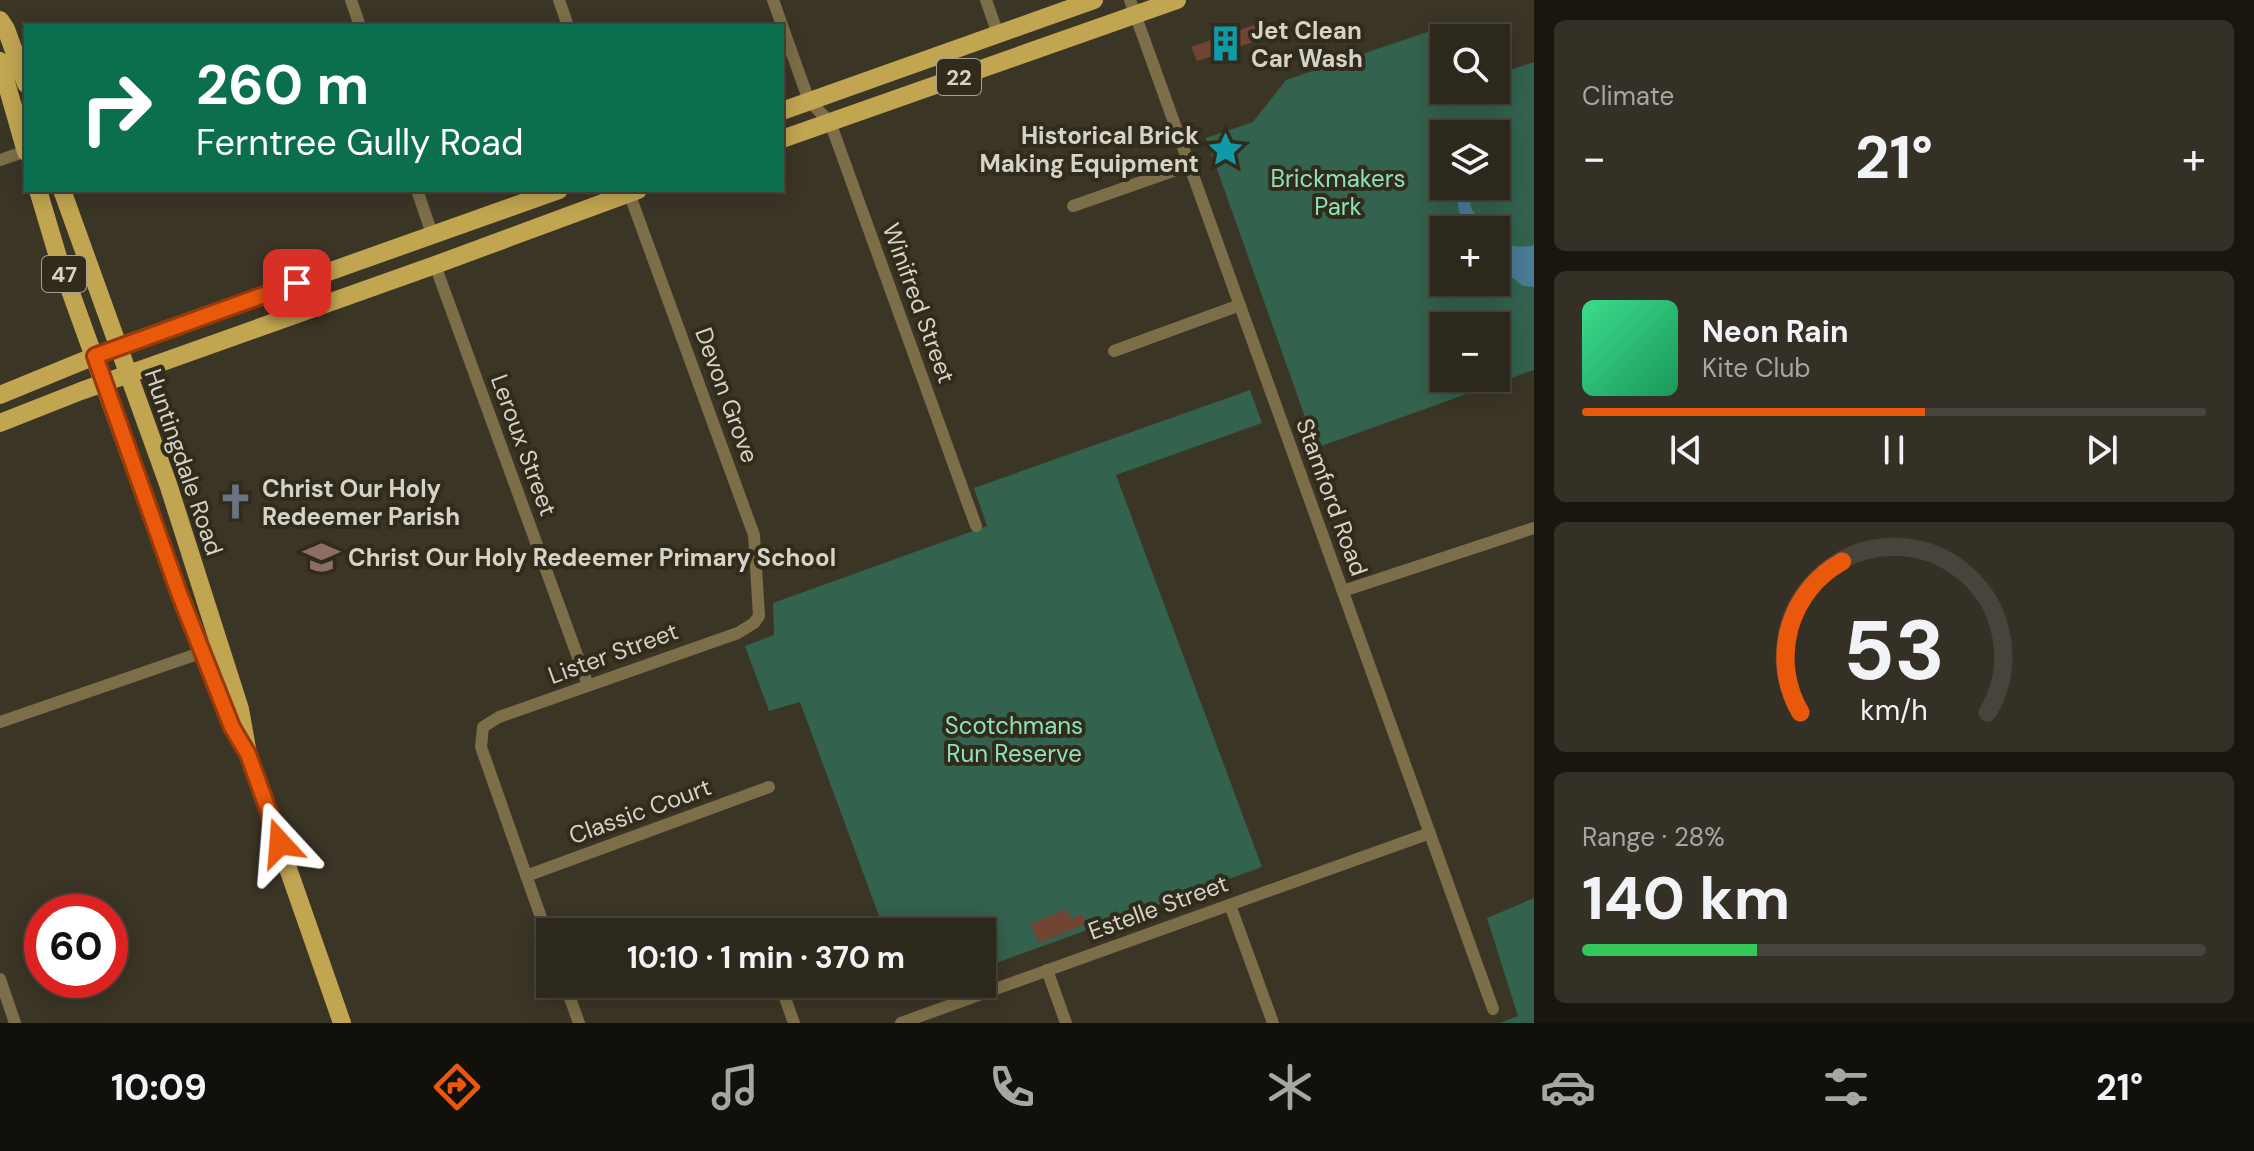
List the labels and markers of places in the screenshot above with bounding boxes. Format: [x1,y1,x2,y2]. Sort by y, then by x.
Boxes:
place label: Jet Clean Car Wash [1251,15,1363,74]
building icon: Jet Clean Car Wash [1206,25,1244,63]
place label: Historical Brick Making Equipment [979,120,1199,179]
place icon: Historical Brick Making Equipment [1206,130,1244,168]
pin [263,249,331,317]
place label: Christ Our Holy Redeemer Parish [262,473,460,532]
church icon: Christ Our Holy Redeemer Parish [217,483,255,521]
school or university icon: Christ Our Holy Redeemer Primary School [303,538,341,576]
place label: Christ Our Holy Redeemer Primary School [348,542,836,573]

